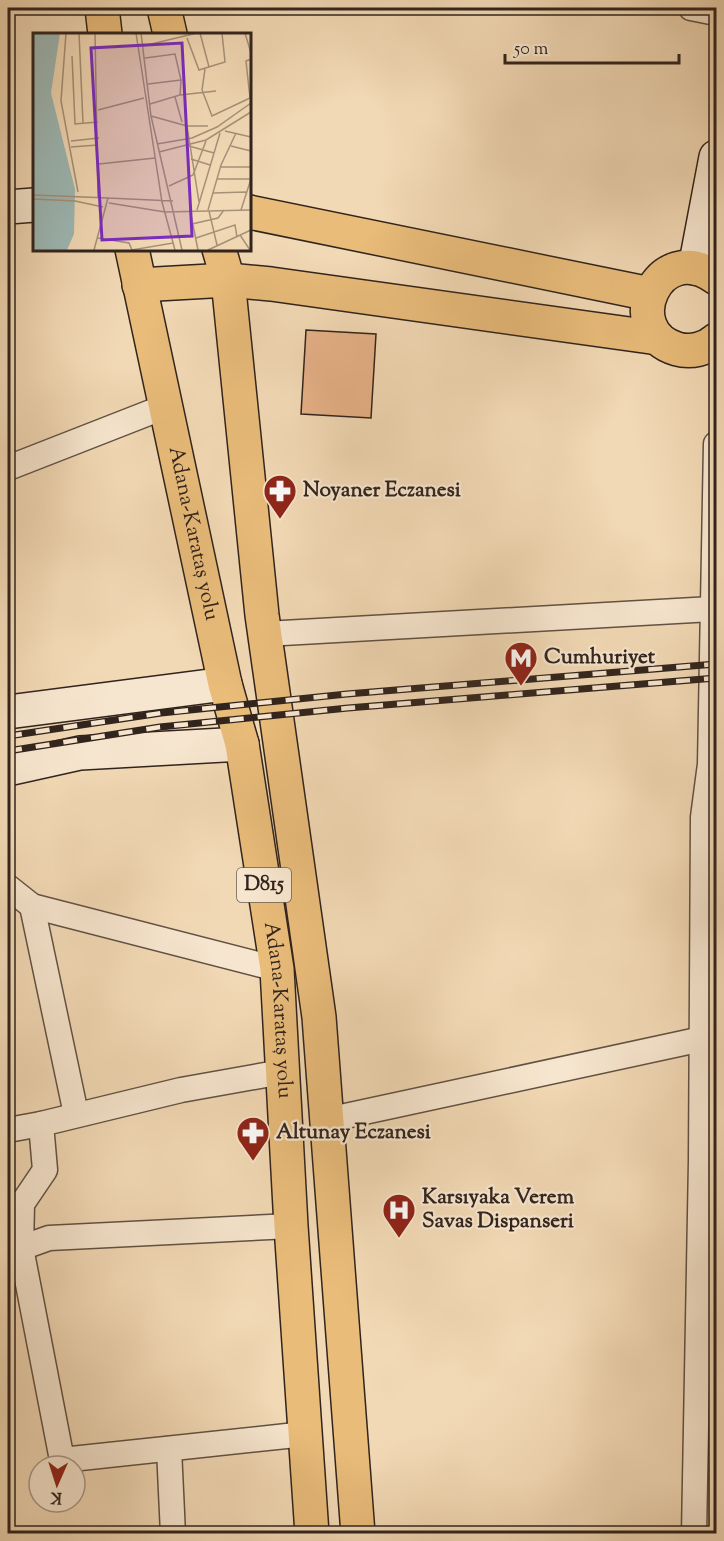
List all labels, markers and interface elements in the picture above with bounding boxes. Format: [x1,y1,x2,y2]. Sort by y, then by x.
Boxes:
scale bar [505,27,679,65]
inset map [33,33,250,250]
text: 50 m [513,37,549,63]
street label: Adana-Karataş yolu [160,444,226,623]
pharmacy icon: Noyaner Eczanesi [262,473,298,520]
place label: Noyaner Eczanesi [303,476,461,506]
metro station icon: Cumhuriyet [503,640,539,687]
place label: Cumhuriyet [544,643,656,673]
road number: D815 [237,868,291,902]
street label: Adana-Karataş yolu [255,920,299,1099]
pharmacy icon: Altunay Eczanesi [235,1115,271,1162]
place label: Altunay Eczanesi [276,1118,431,1148]
place label: Karsıyaka Verem Savas Dispanseri [422,1183,575,1237]
hospital icon: Karsıyaka Verem Savas Dispanseri [381,1192,417,1239]
north arrow [27,1454,87,1514]
text: K [50,1485,63,1508]

